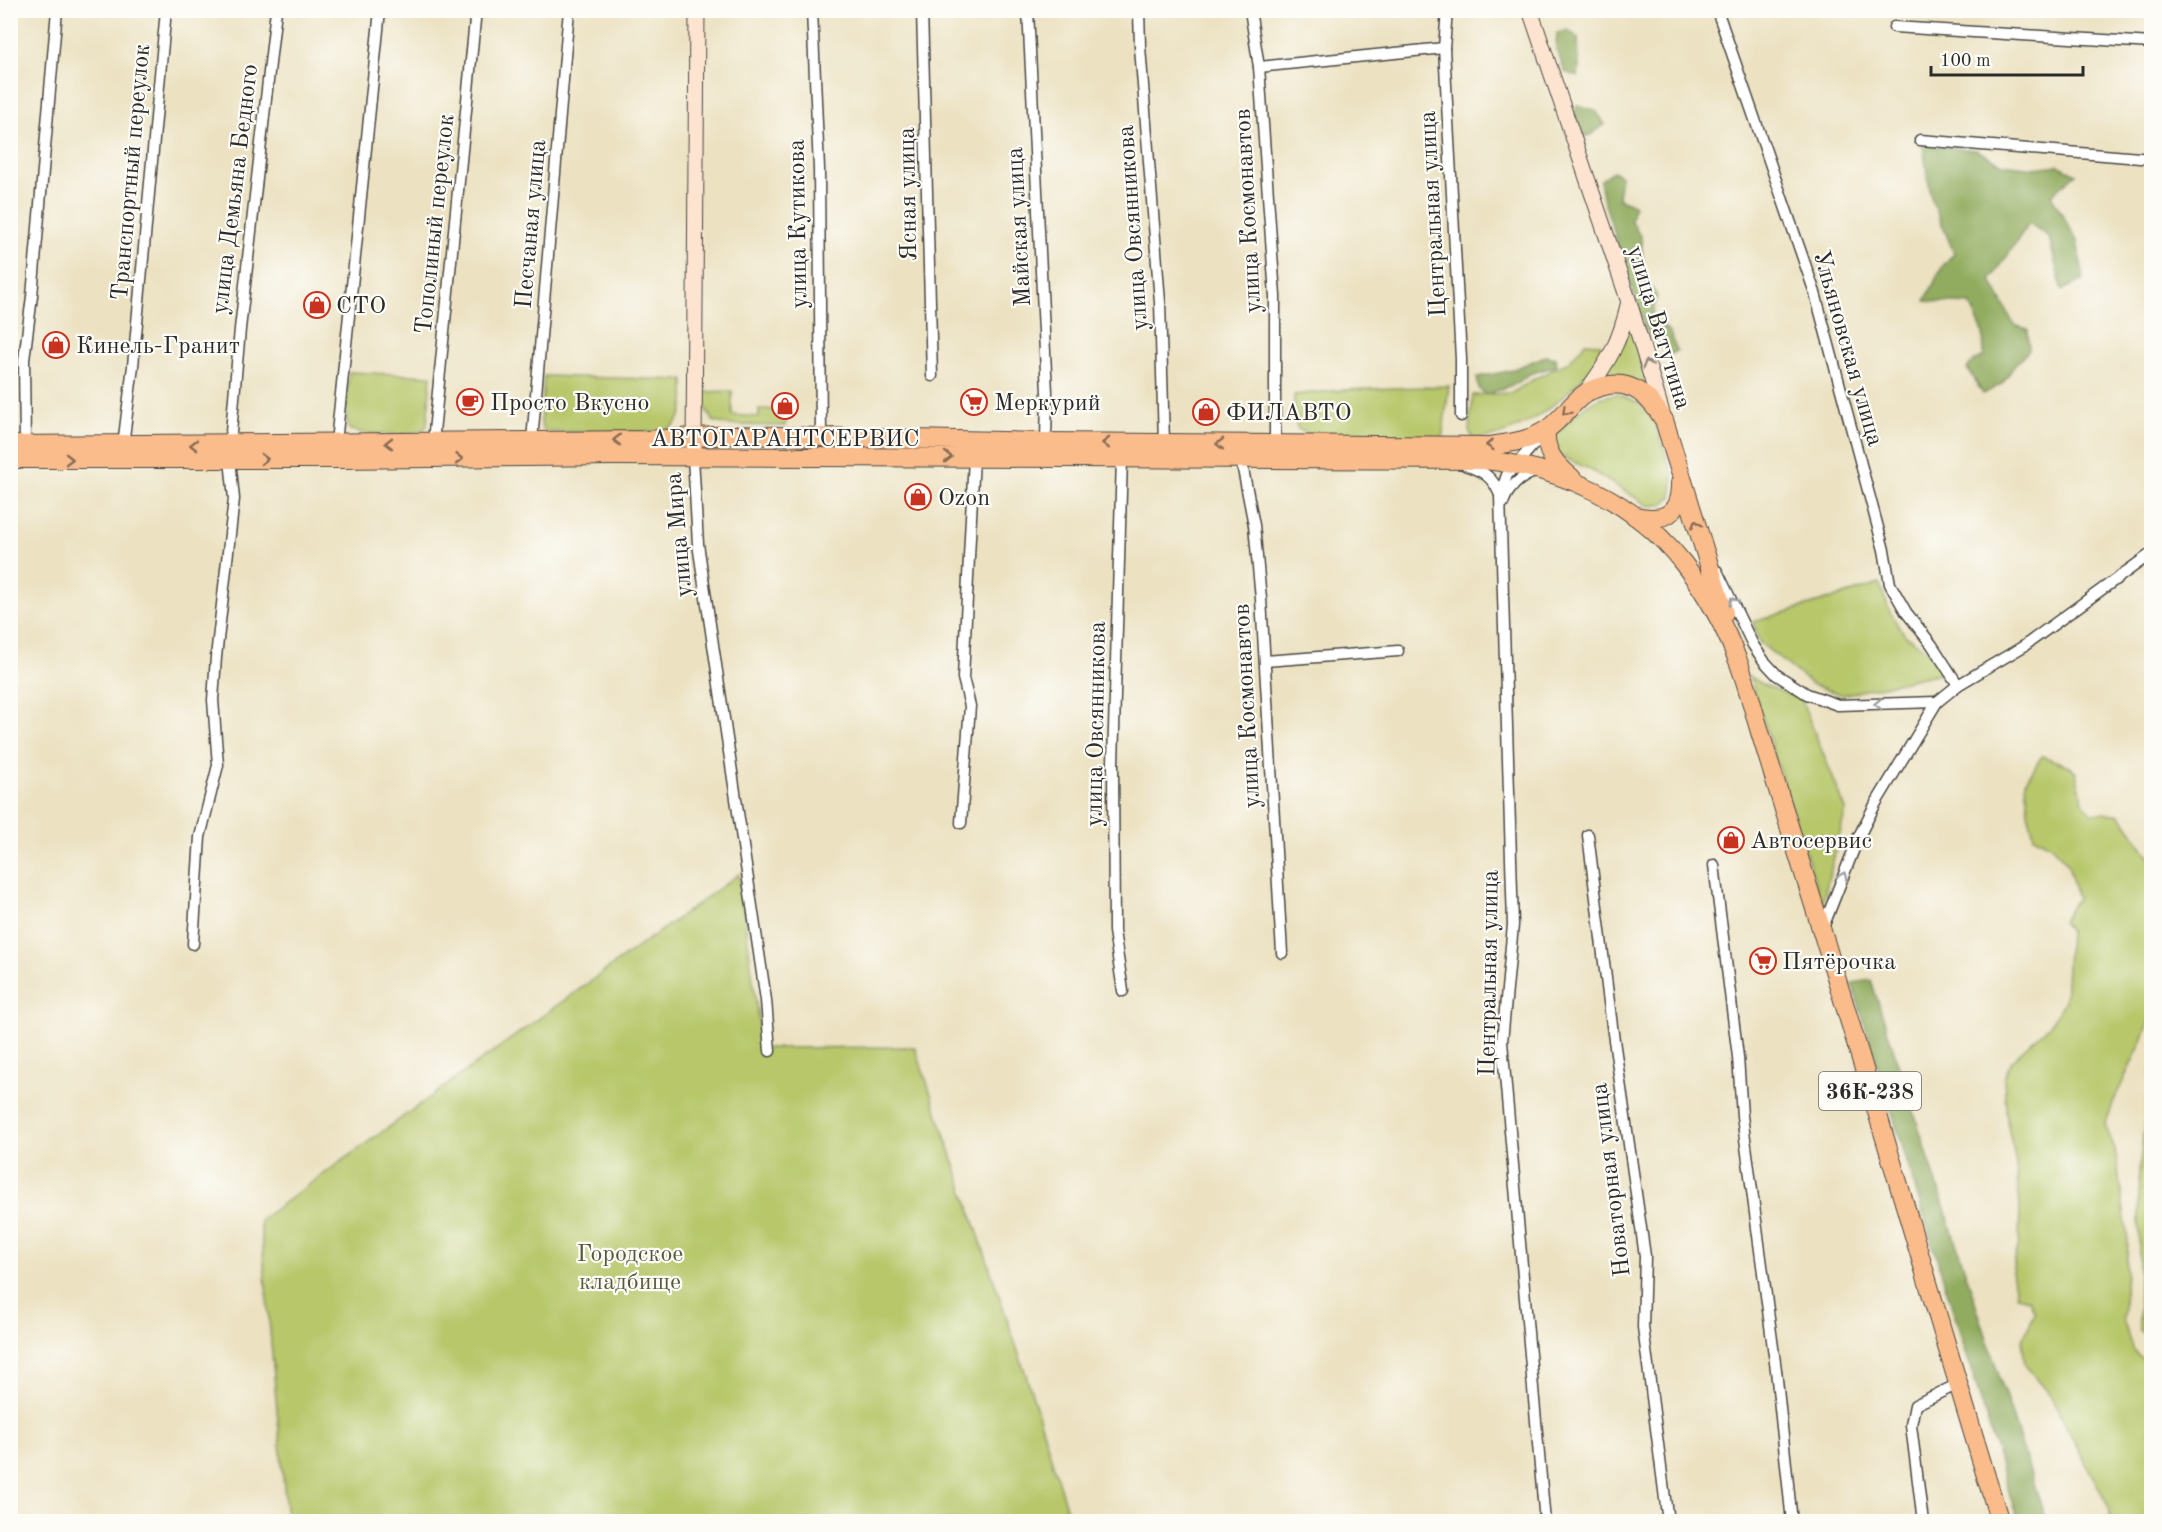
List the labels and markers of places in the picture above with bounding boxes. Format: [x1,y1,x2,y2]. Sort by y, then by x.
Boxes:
shop icon: СТО [302,290,332,320]
place label: СТО [336,295,386,319]
shop icon: Кинель-Гранит [41,330,71,360]
place label: Кинель-Гранит [76,335,240,359]
cafe icon: Просто Вкусно [455,387,485,417]
supermarket icon: Меркурий [959,387,989,417]
shop icon: АВТОГАРАНТСЕРВИС [770,391,800,421]
place label: Просто Вкусно [490,392,649,416]
place label: Меркурий [994,392,1101,416]
shop icon: ФИЛАВТО [1191,397,1221,427]
place label: ФИЛАВТО [1226,402,1351,426]
place label: АВТОГАРАНТСЕРВИС [650,428,920,452]
shop icon: Ozon [903,482,933,512]
place label: Ozon [938,487,990,511]
shop icon: Автосервис [1716,825,1746,855]
place label: Автосервис [1750,830,1872,854]
supermarket icon: Пятёрочка [1748,946,1778,976]
place label: Пятёрочка [1782,951,1896,975]

